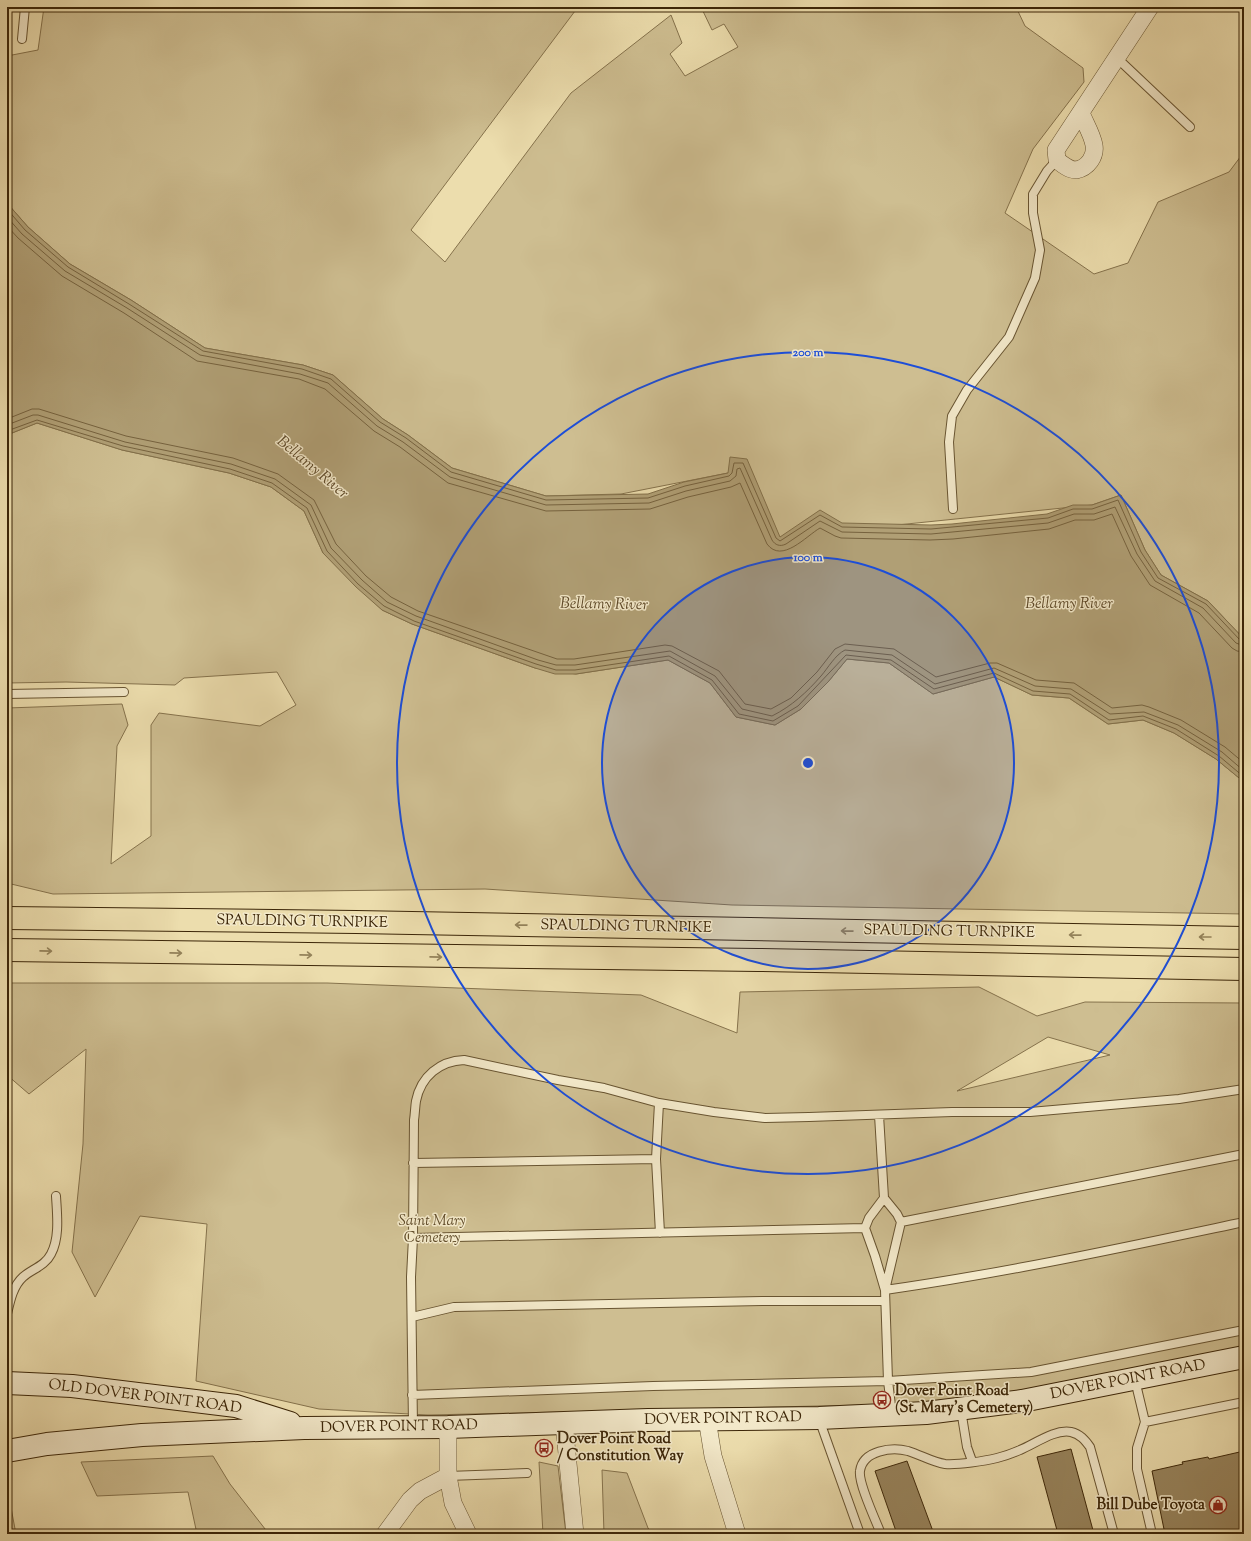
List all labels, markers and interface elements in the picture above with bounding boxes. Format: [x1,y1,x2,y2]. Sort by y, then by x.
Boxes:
text: 200 m [793,344,823,362]
water label: Bellamy River [271,431,353,505]
text: 100 m [792,549,823,567]
water label: Bellamy River [560,593,648,617]
water label: Bellamy River [1025,593,1113,616]
centre of rings [801,756,815,770]
street label: SPAULDING TURNPIKE [216,910,388,934]
street label: SPAULDING TURNPIKE [540,915,712,939]
street label: SPAULDING TURNPIKE [863,920,1035,944]
one-way arrow [515,921,528,929]
one-way arrow [841,927,854,934]
one-way arrow [1069,931,1082,939]
one-way arrow [1199,933,1212,941]
one-way arrow [39,947,52,955]
one-way arrow [169,949,182,957]
one-way arrow [299,951,312,959]
one-way arrow [429,953,442,961]
park label: Saint Mary Cemetery [399,1211,465,1249]
street label: DOVER POINT ROAD [1049,1355,1208,1405]
street label: OLD DOVER POINT ROAD [47,1375,243,1419]
place label: Dover Point Road (St. Mary's Cemetery) [895,1381,1033,1419]
bus stop icon: Dover Point Road (St. Mary's Cemetery) [872,1390,892,1410]
street label: DOVER POINT ROAD [644,1407,802,1431]
street label: DOVER POINT ROAD [320,1415,478,1439]
place label: Dover Point Road / Constitution Way [557,1429,684,1467]
bus stop icon: Dover Point Road / Constitution Way [534,1438,554,1458]
place label: Bill Dube Toyota [1097,1495,1205,1516]
shop icon: Bill Dube Toyota [1208,1495,1228,1515]

